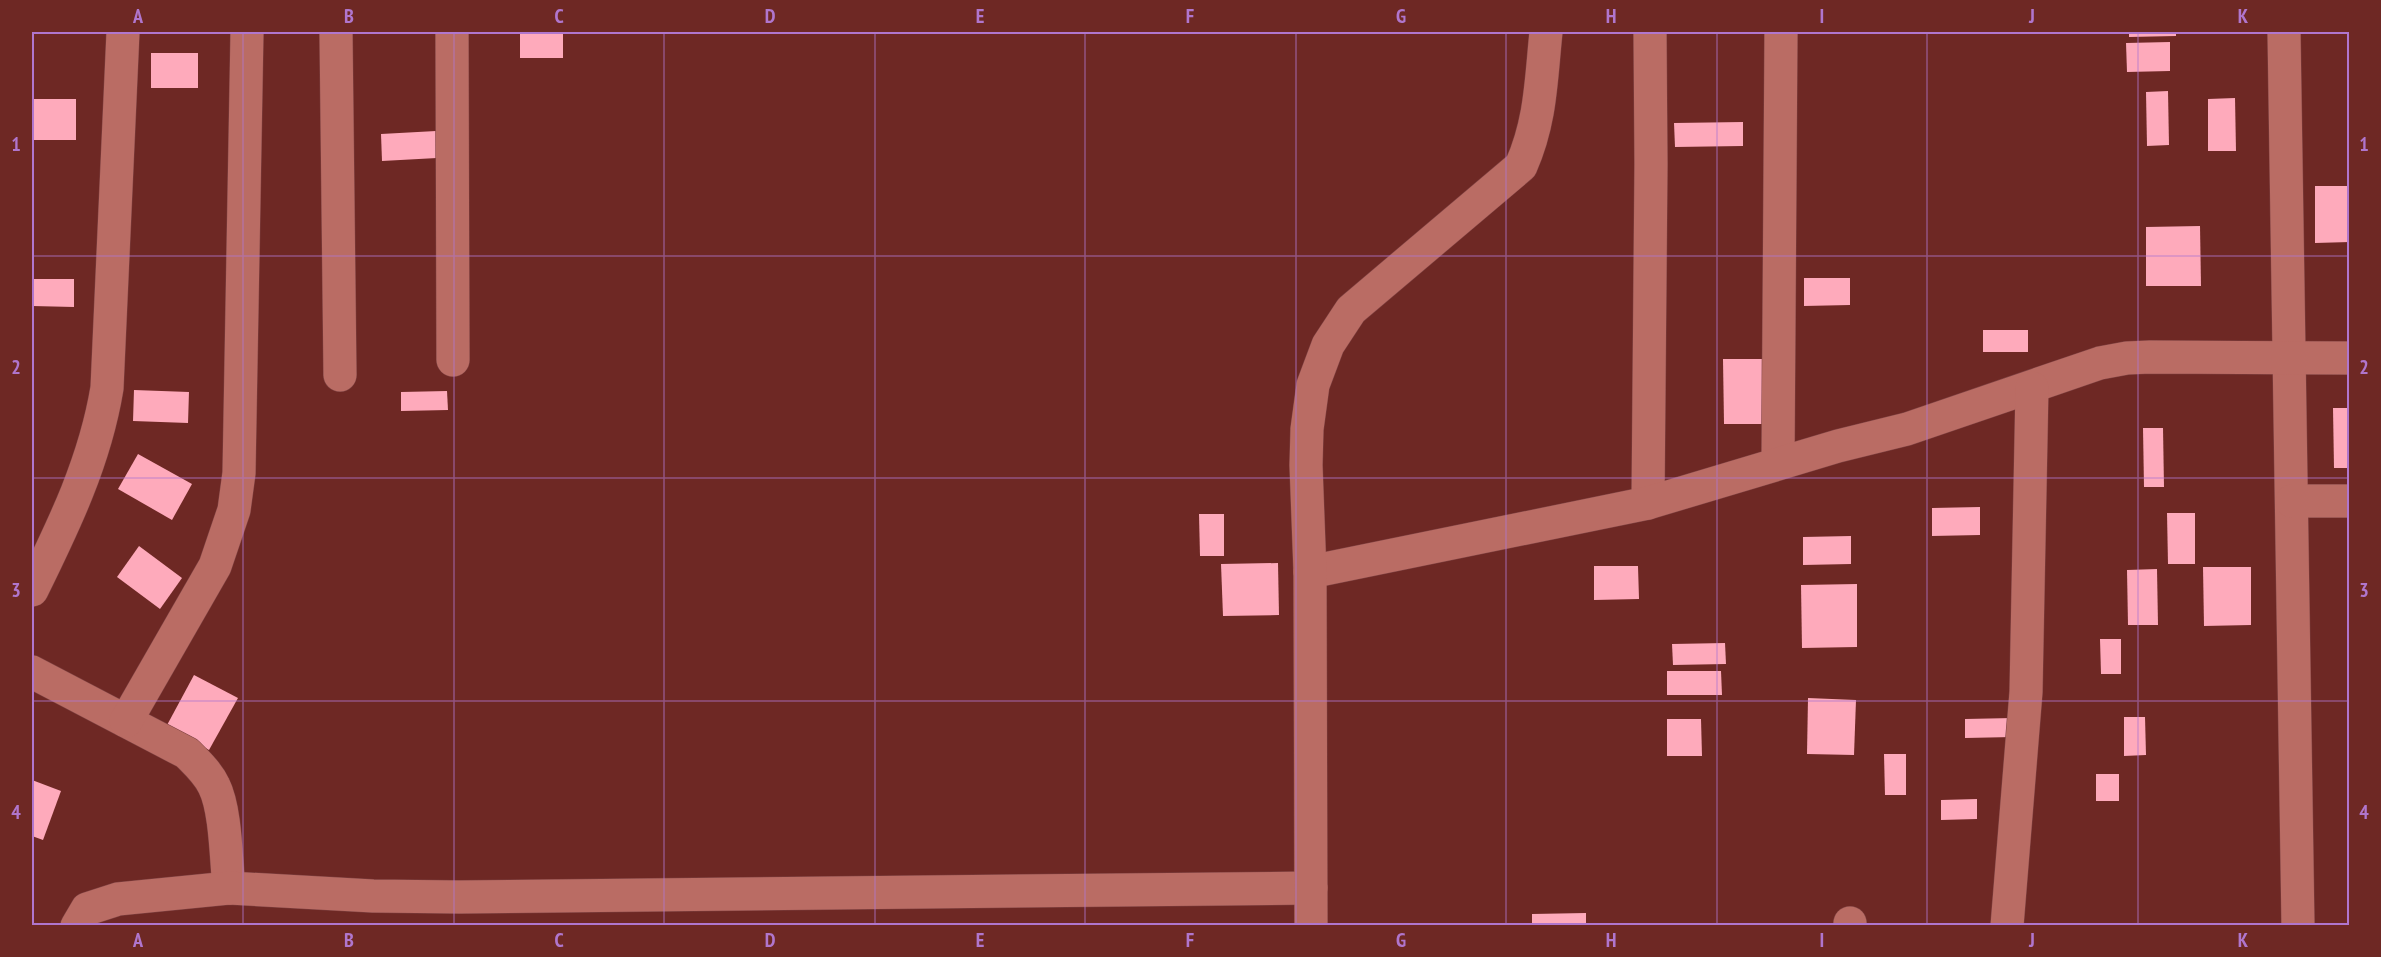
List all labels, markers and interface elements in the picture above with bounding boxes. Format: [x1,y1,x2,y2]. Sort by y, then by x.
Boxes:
text: A [132,3,144,29]
text: B [344,3,354,29]
text: C [554,3,564,29]
text: D [765,3,776,29]
text: E [976,3,984,29]
text: F [1186,3,1194,29]
text: G [1396,3,1406,29]
text: H [1606,3,1616,29]
text: I [1820,3,1824,29]
text: J [2028,3,2035,29]
text: K [2238,3,2249,29]
text: 1 [11,131,21,157]
text: 1 [2359,131,2369,157]
text: 2 [11,354,21,380]
text: 2 [2359,354,2369,380]
text: 3 [11,577,21,603]
text: 3 [2359,577,2369,603]
text: 4 [11,799,21,825]
text: 4 [2359,799,2369,825]
text: A [132,927,144,953]
text: B [344,927,354,953]
text: C [554,927,564,953]
text: D [765,927,776,953]
text: E [976,927,984,953]
text: F [1186,927,1194,953]
text: G [1396,927,1406,953]
text: H [1606,927,1616,953]
text: I [1820,927,1824,953]
text: J [2028,927,2035,953]
text: K [2238,927,2249,953]

